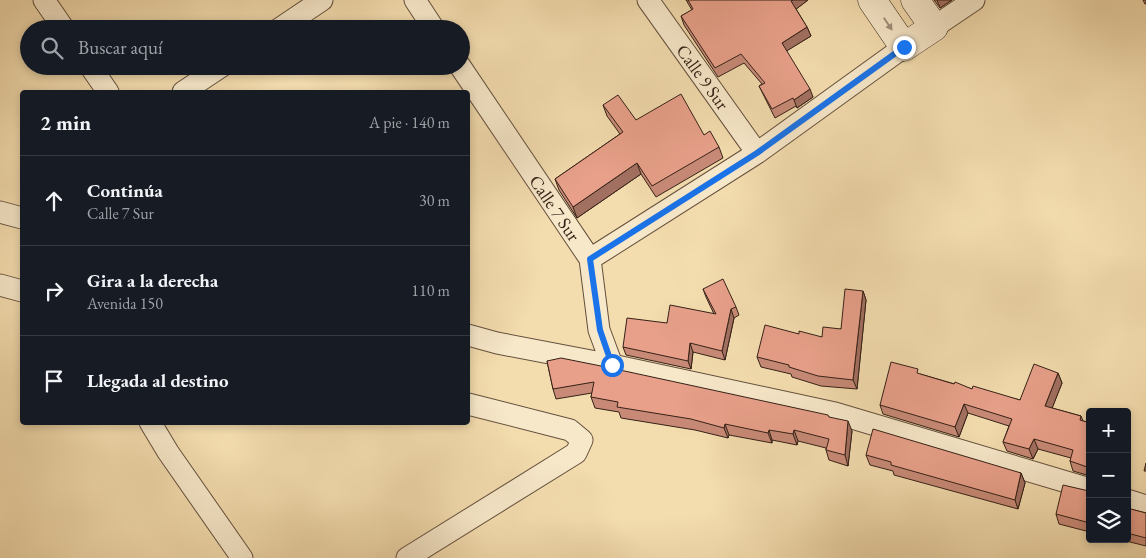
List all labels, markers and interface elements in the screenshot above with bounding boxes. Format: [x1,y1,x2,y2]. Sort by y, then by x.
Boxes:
one-way arrow [883,17,893,30]
search box [20,20,470,75]
icon: search [38,34,66,62]
text: Buscar aquí [78,35,163,60]
route end [893,36,916,59]
street label: Calle 9 Sur [672,40,734,114]
text: 2 min [40,109,91,136]
text: A pie · 140 m [369,112,450,133]
street label: Calle 7 Sur [524,170,586,246]
text: Continúa [87,178,163,203]
icon: ahead [40,187,68,215]
text: 30 m [419,190,450,211]
text: Calle 7 Sur [87,203,154,224]
text: Gira a la derecha [87,268,218,293]
icon: right [40,277,68,305]
text: 110 m [411,280,450,301]
text: Avenida 150 [87,293,163,314]
route start [601,354,624,377]
icon: arrive [40,367,68,395]
text: Llegada al destino [87,368,229,393]
map controls [1086,408,1131,543]
button: + [1086,408,1131,453]
button: − [1086,453,1131,498]
button: layers [1086,498,1131,543]

